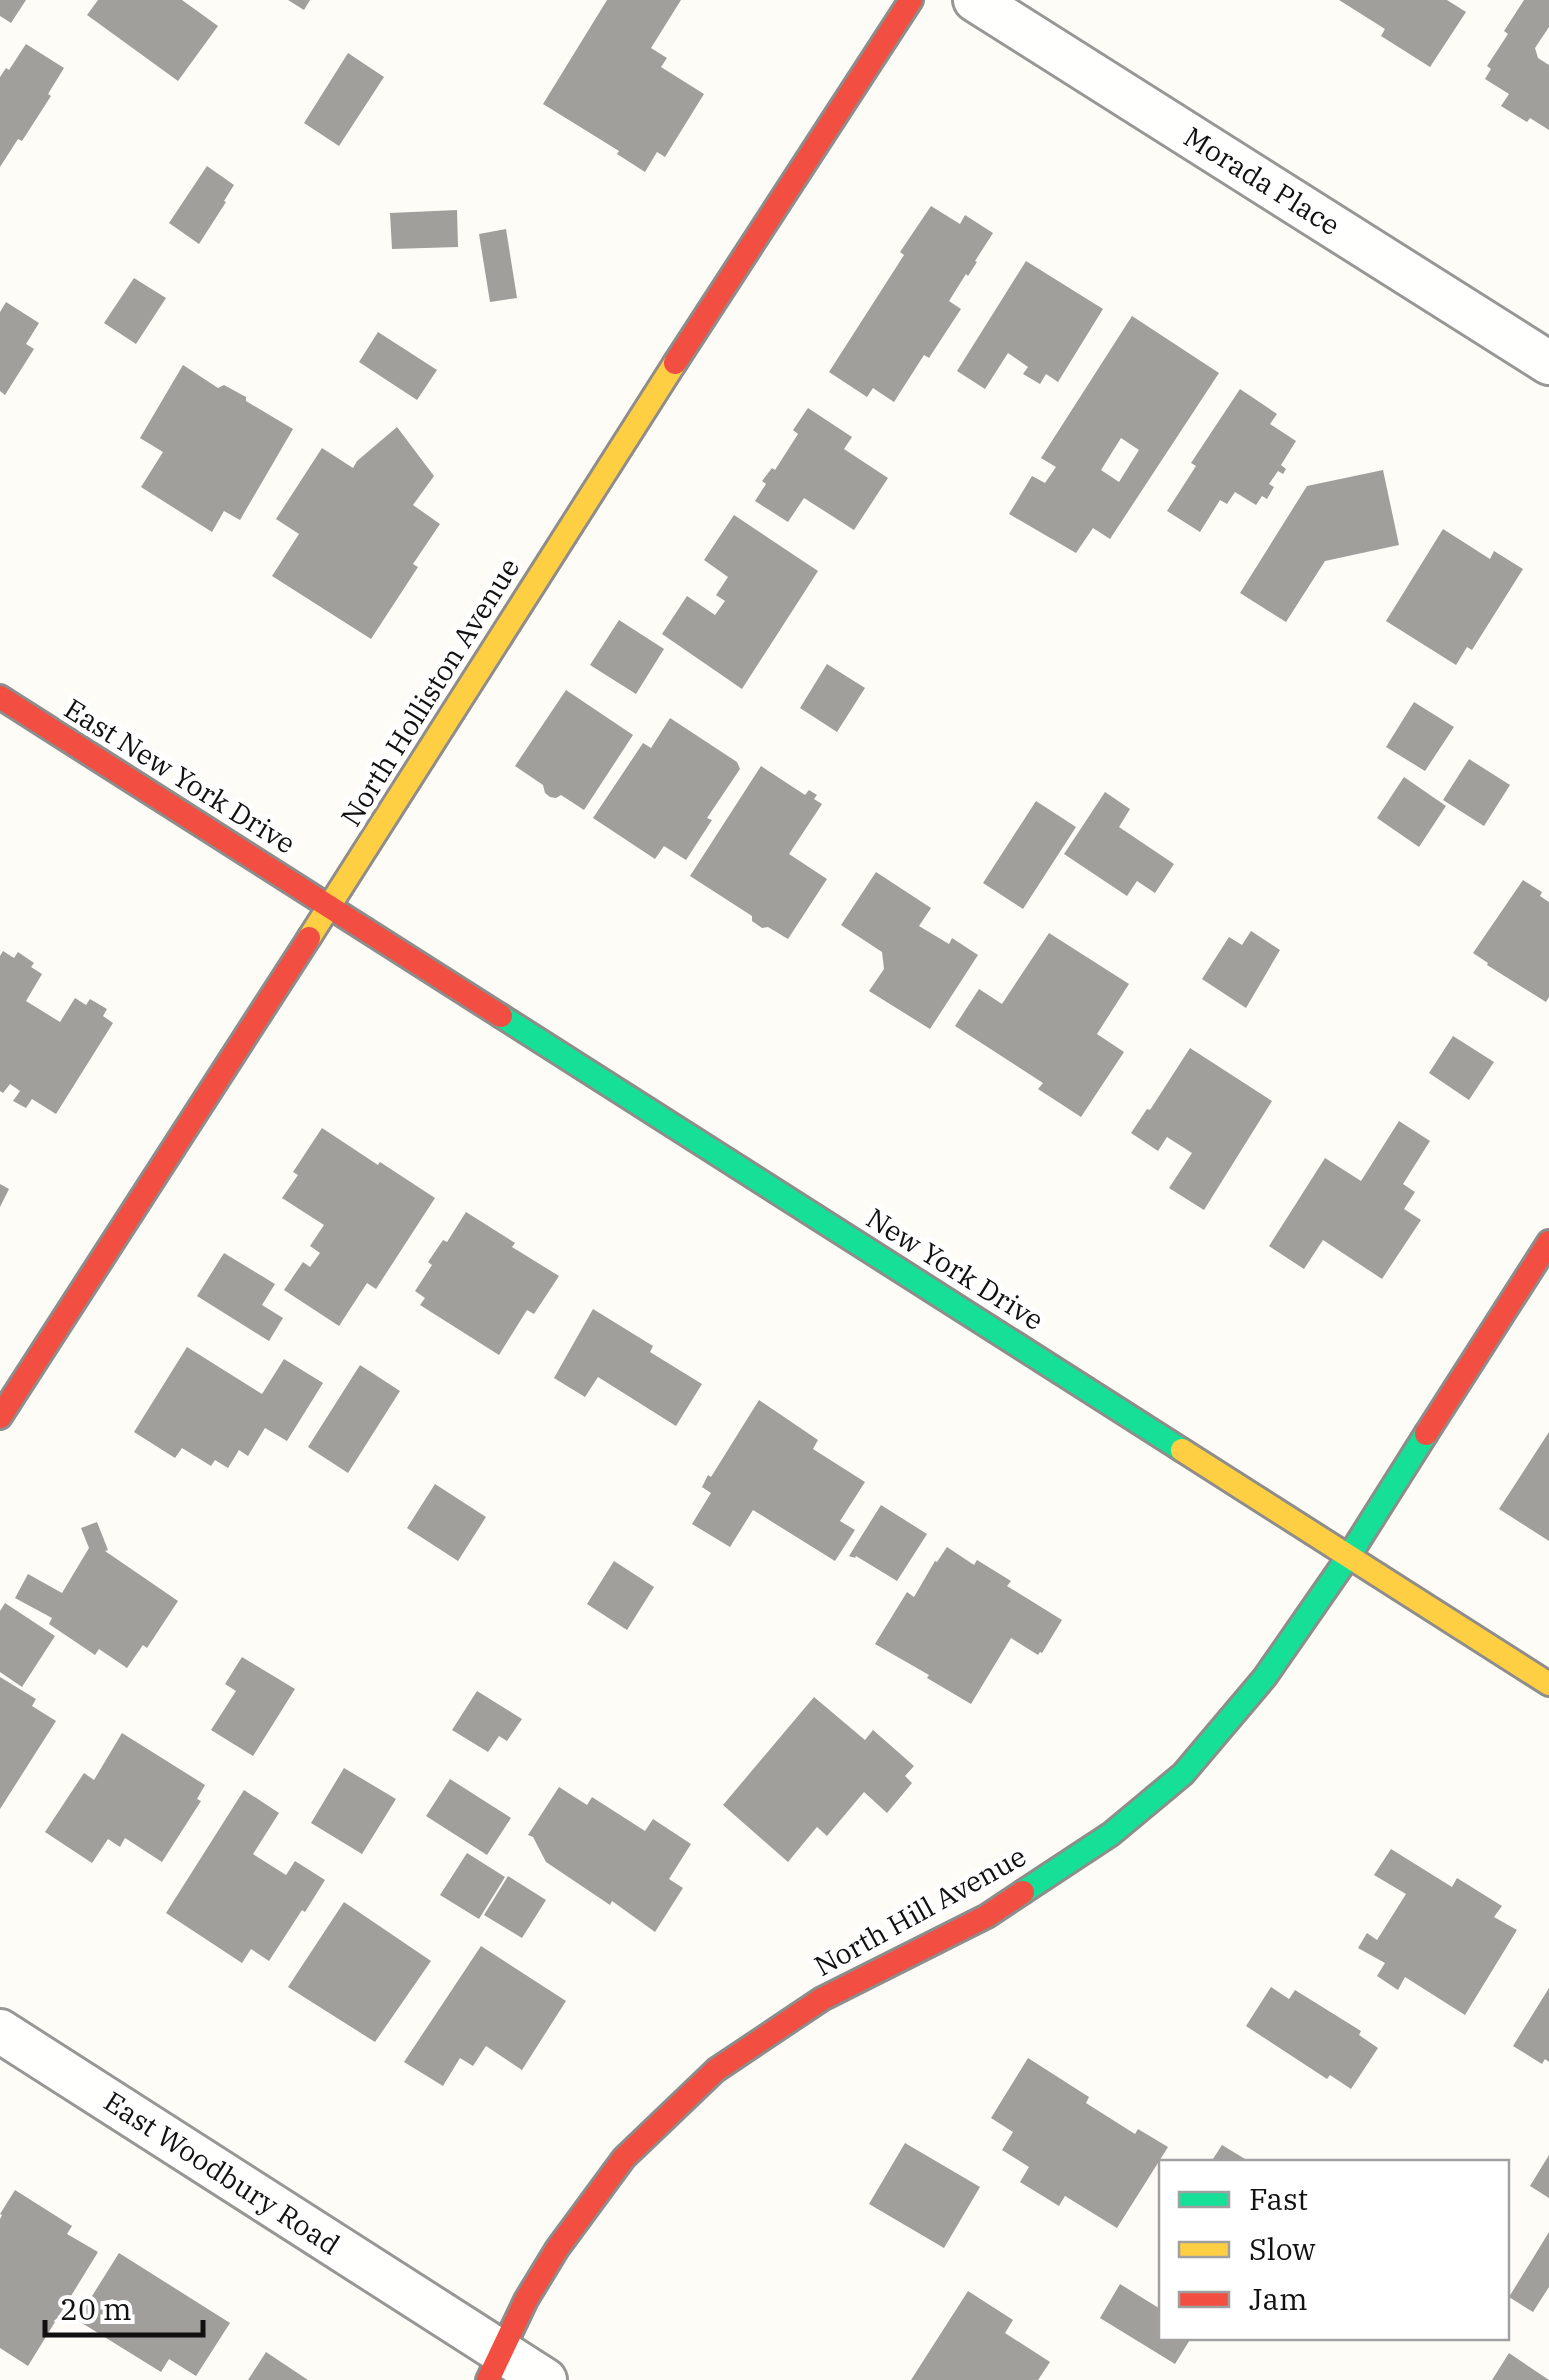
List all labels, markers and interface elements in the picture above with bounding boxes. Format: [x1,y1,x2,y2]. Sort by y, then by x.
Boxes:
street label: Morada Place [1177,118,1347,243]
street label: North Holliston Avenue [332,551,527,833]
street label: East New York Drive [58,690,303,862]
street label: New York Drive [860,1199,1051,1338]
street label: North Hill Avenue [807,1837,1032,1984]
street label: East Woodbury Road [97,2083,347,2263]
legend [1159,2160,1509,2340]
text: Fast [1249,2179,1308,2218]
text: Slow [1249,2229,1316,2268]
scale bar [45,2275,202,2337]
text: Jam [1249,2279,1308,2318]
text: 20 m [60,2289,132,2328]

